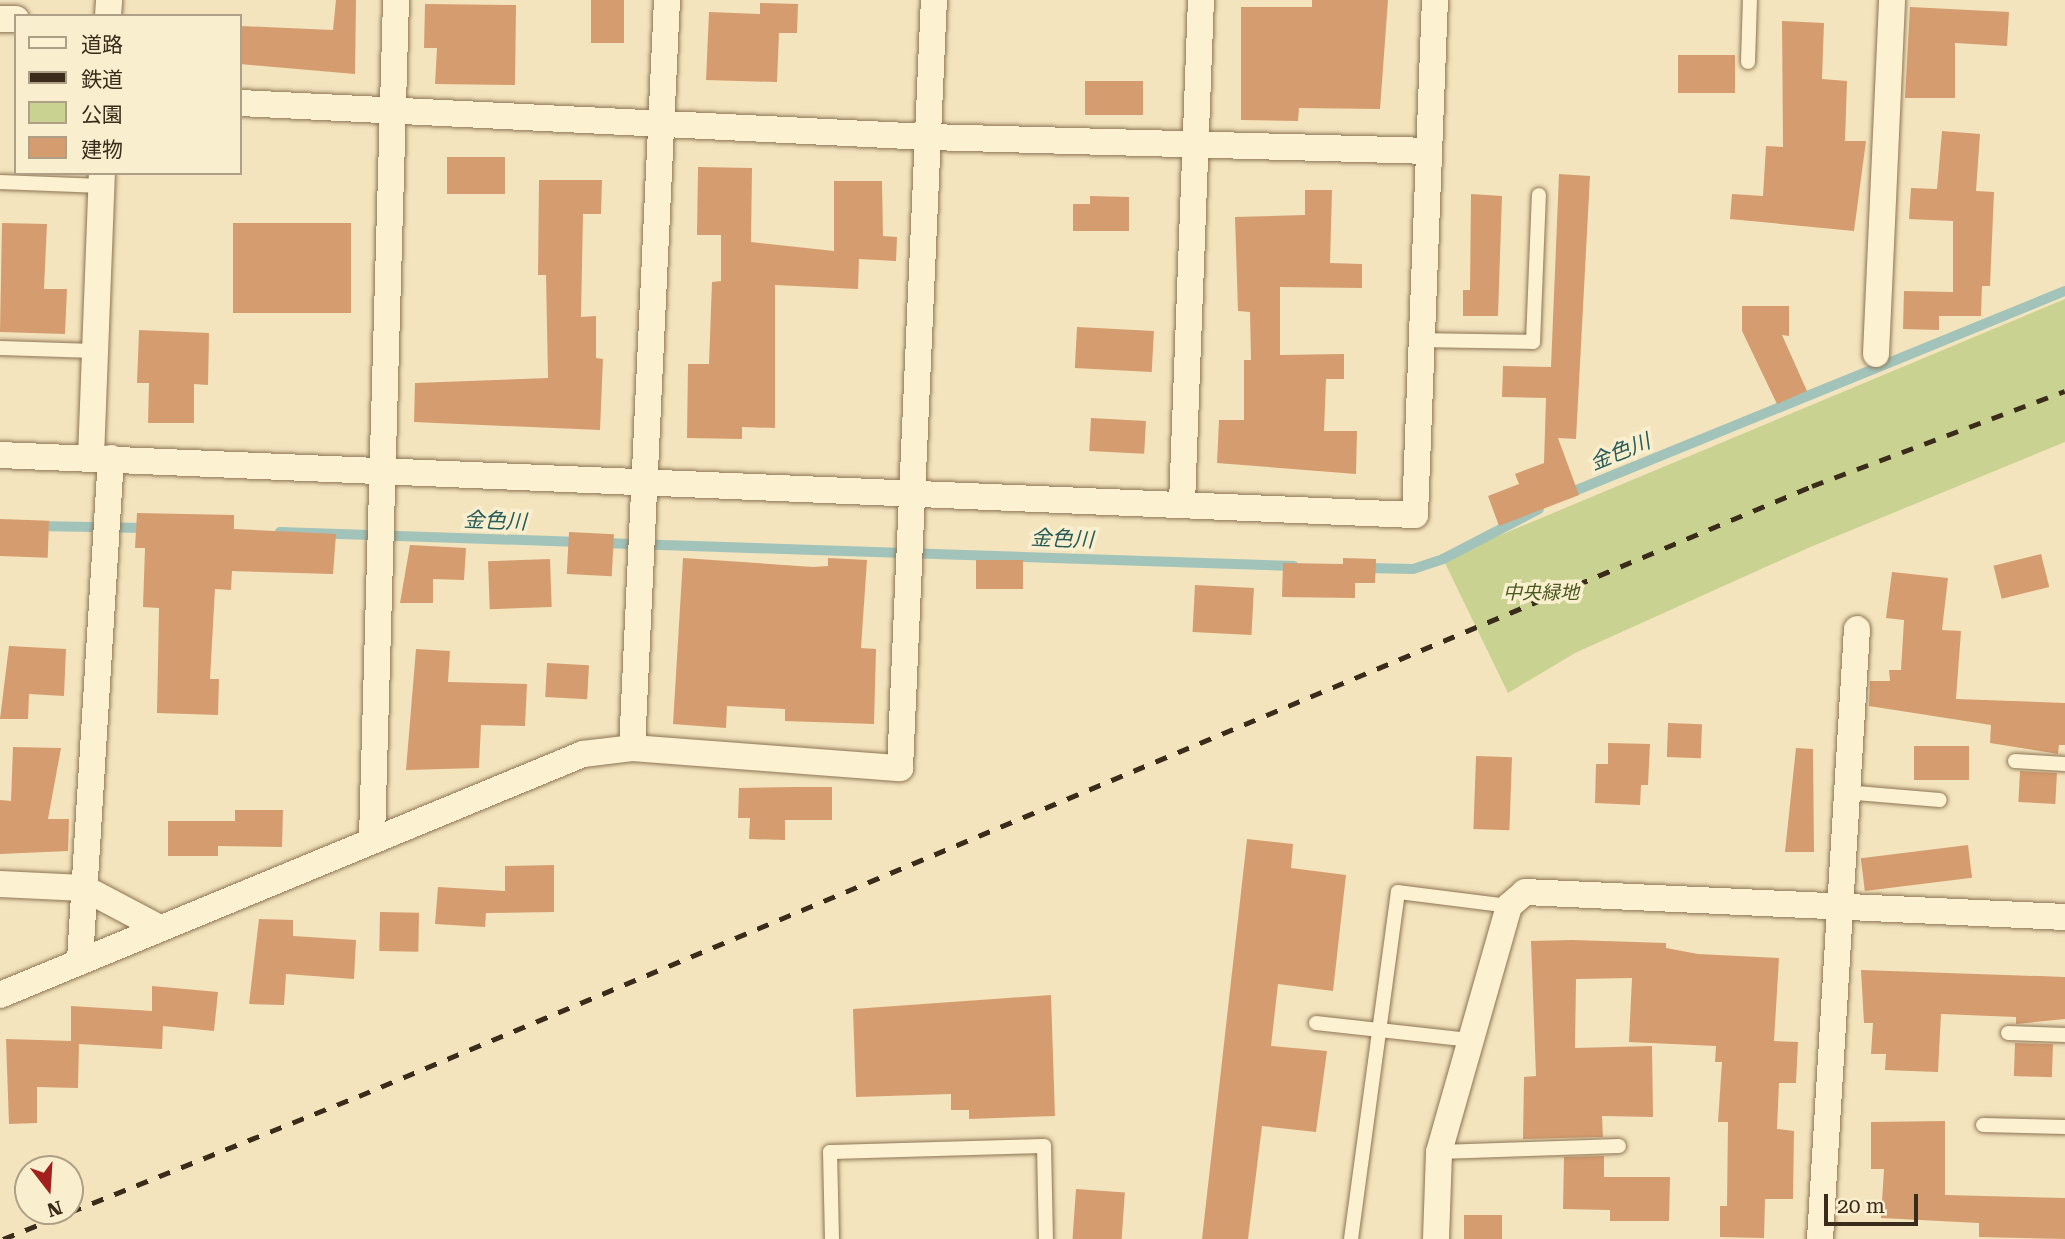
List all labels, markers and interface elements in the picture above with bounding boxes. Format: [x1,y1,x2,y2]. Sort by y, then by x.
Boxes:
legend [14,14,242,175]
text: 道路 [81,33,123,57]
text: 鉄道 [81,68,123,92]
text: 公園 [81,103,123,127]
text: 建物 [81,138,123,162]
water label: 金色川 [1586,429,1654,475]
water label: 金色川 [463,507,527,535]
water label: 金色川 [1030,525,1094,553]
park label: 中央緑地 [1503,582,1579,604]
north arrow [14,1155,84,1225]
scale bar [1827,1180,1922,1224]
text: 20 m [1837,1194,1885,1218]
text: N [44,1196,65,1222]

